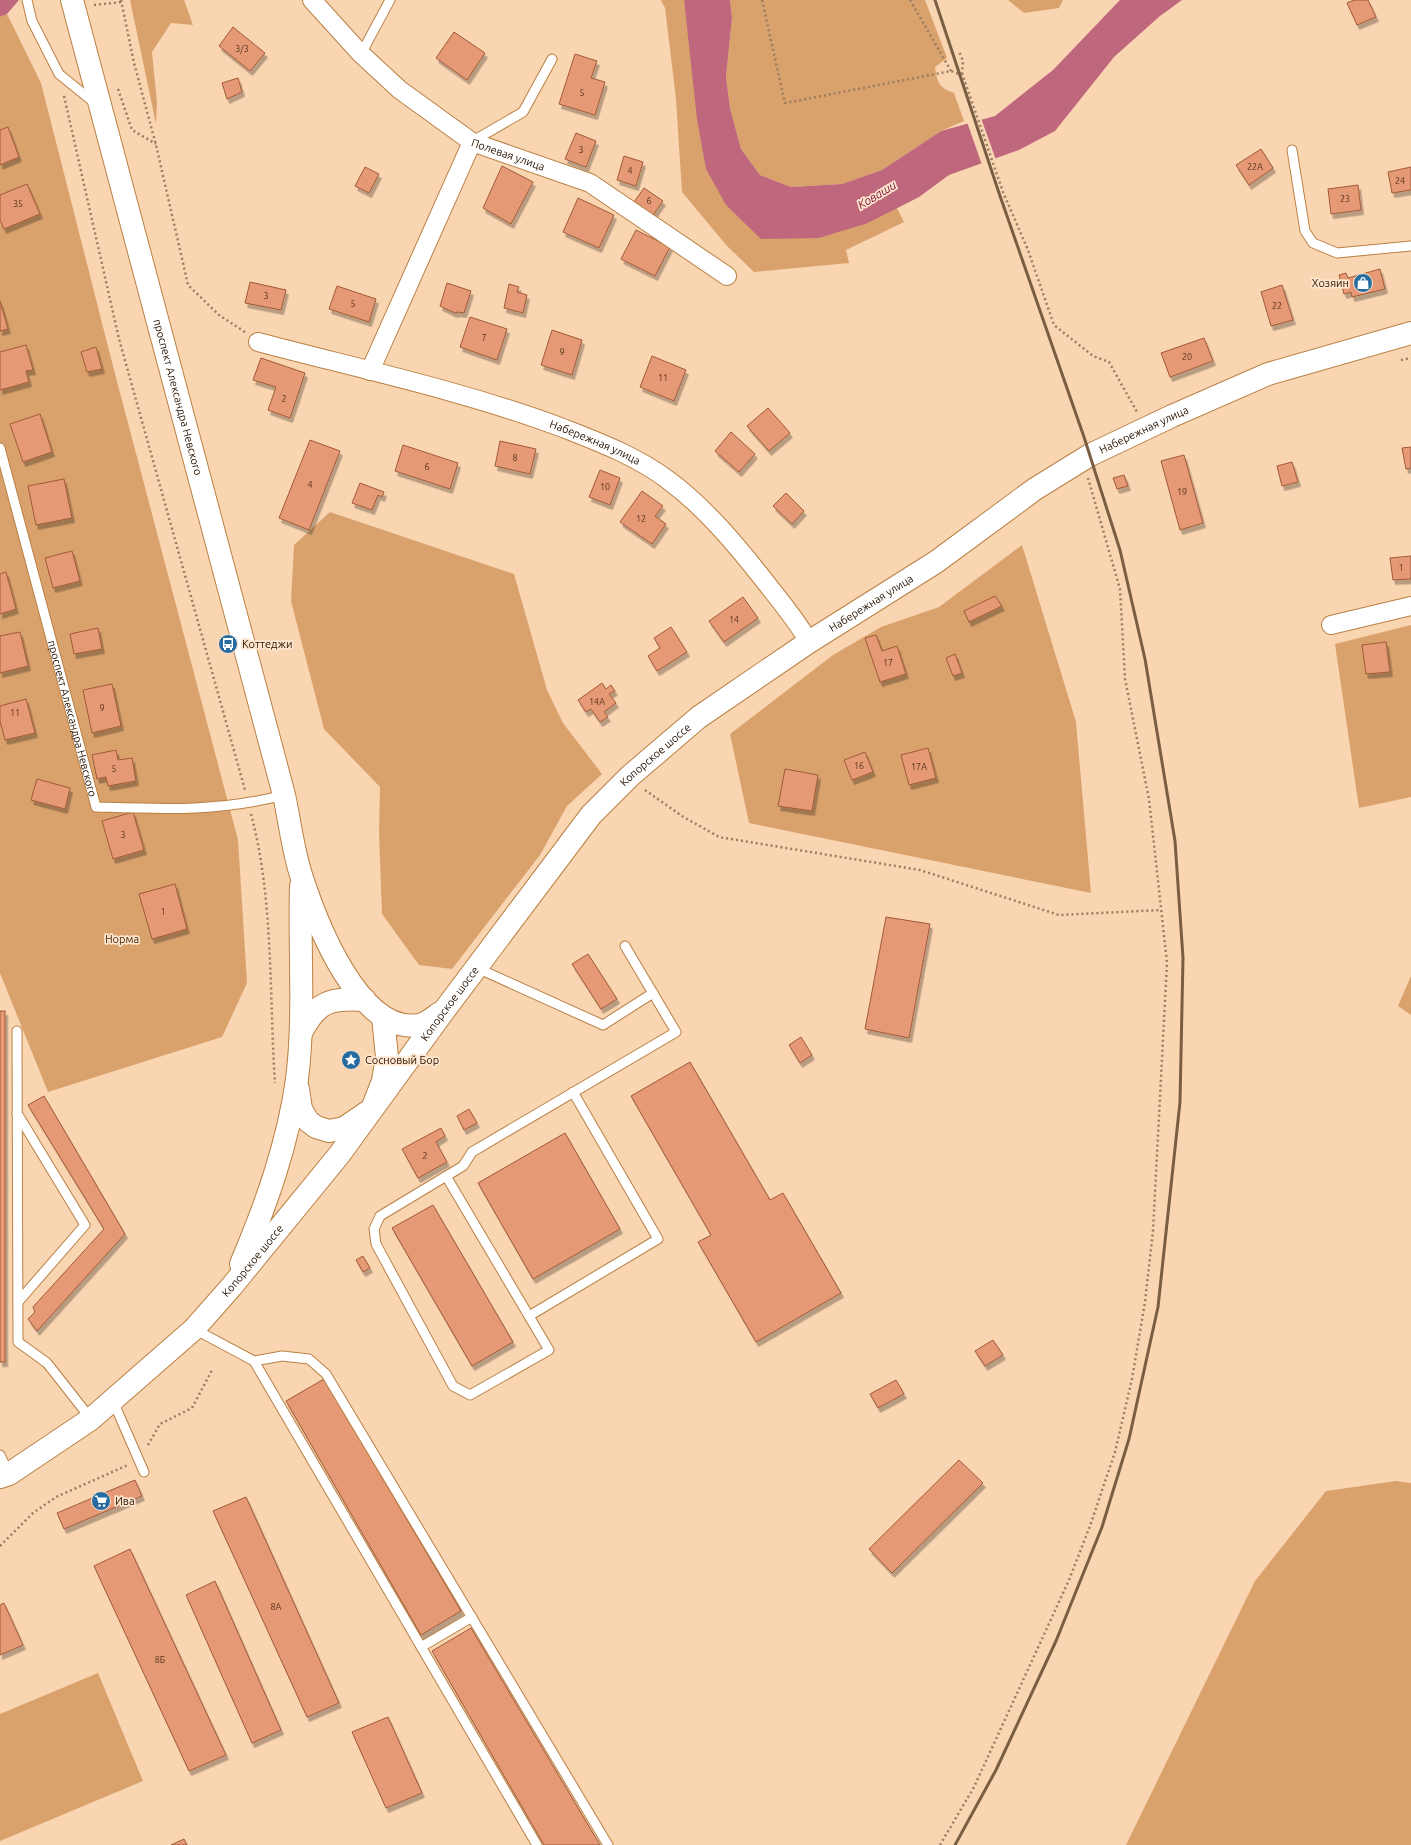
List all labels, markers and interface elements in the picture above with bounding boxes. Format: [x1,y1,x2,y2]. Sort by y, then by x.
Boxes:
house number: 3/3 [235,44,249,54]
house number: 5 [579,88,585,98]
street label: Полевая улица [470,136,546,173]
house number: 3 [578,145,584,155]
house number: 22А [1247,162,1263,172]
house number: 4 [627,166,633,176]
house number: 24 [1395,176,1405,186]
water label: Коваши [855,178,899,211]
house number: 23 [1340,194,1350,204]
house number: 6 [646,196,652,206]
house number: 35 [13,199,23,209]
shop icon: Хозяин [1352,272,1374,294]
place label: Хозяин [1312,277,1349,289]
house number: 3 [263,291,269,301]
house number: 5 [350,299,356,309]
house number: 22 [1272,301,1282,311]
street label: проспект Александра Невского [151,318,204,477]
house number: 7 [481,333,487,343]
house number: 9 [559,347,565,357]
house number: 20 [1182,352,1192,362]
house number: 11 [658,373,668,383]
house number: 2 [281,394,287,404]
street label: Набережная улица [1097,404,1190,456]
street label: Набережная улица [548,418,642,467]
house number: 8 [512,453,518,463]
house number: 6 [424,462,430,472]
house number: 4 [307,480,313,490]
house number: 10 [600,482,610,492]
house number: 19 [1177,487,1187,497]
house number: 12 [636,514,646,524]
house number: 1 [1398,563,1404,573]
street label: Набережная улица [827,572,915,634]
house number: 14 [729,615,739,625]
bus stop icon: Коттеджи [217,633,239,655]
place label: Коттеджи [242,638,292,650]
street label: проспект Александра Невского [46,639,99,798]
house number: 17 [883,658,893,668]
house number: 14А [589,697,605,707]
house number: 9 [99,703,105,713]
house number: 11 [10,708,20,718]
street label: Копорское шоссе [618,721,693,788]
house number: 16 [854,761,864,771]
house number: 17А [911,762,927,772]
house number: 5 [111,764,117,774]
house number: 3 [120,830,126,840]
house number: 1 [160,907,166,917]
park label: Норма [105,933,139,945]
street label: Копорское шоссе [418,964,481,1043]
place icon: Сосновый Бор [340,1049,362,1071]
place label: Сосновый Бор [365,1054,439,1066]
house number: 2 [422,1151,428,1161]
street label: Копорское шоссе [219,1222,286,1299]
supermarket icon: Ива [90,1490,112,1512]
place label: Ива [115,1495,135,1507]
house number: 8А [271,1602,282,1612]
house number: 8Б [155,1655,166,1665]

